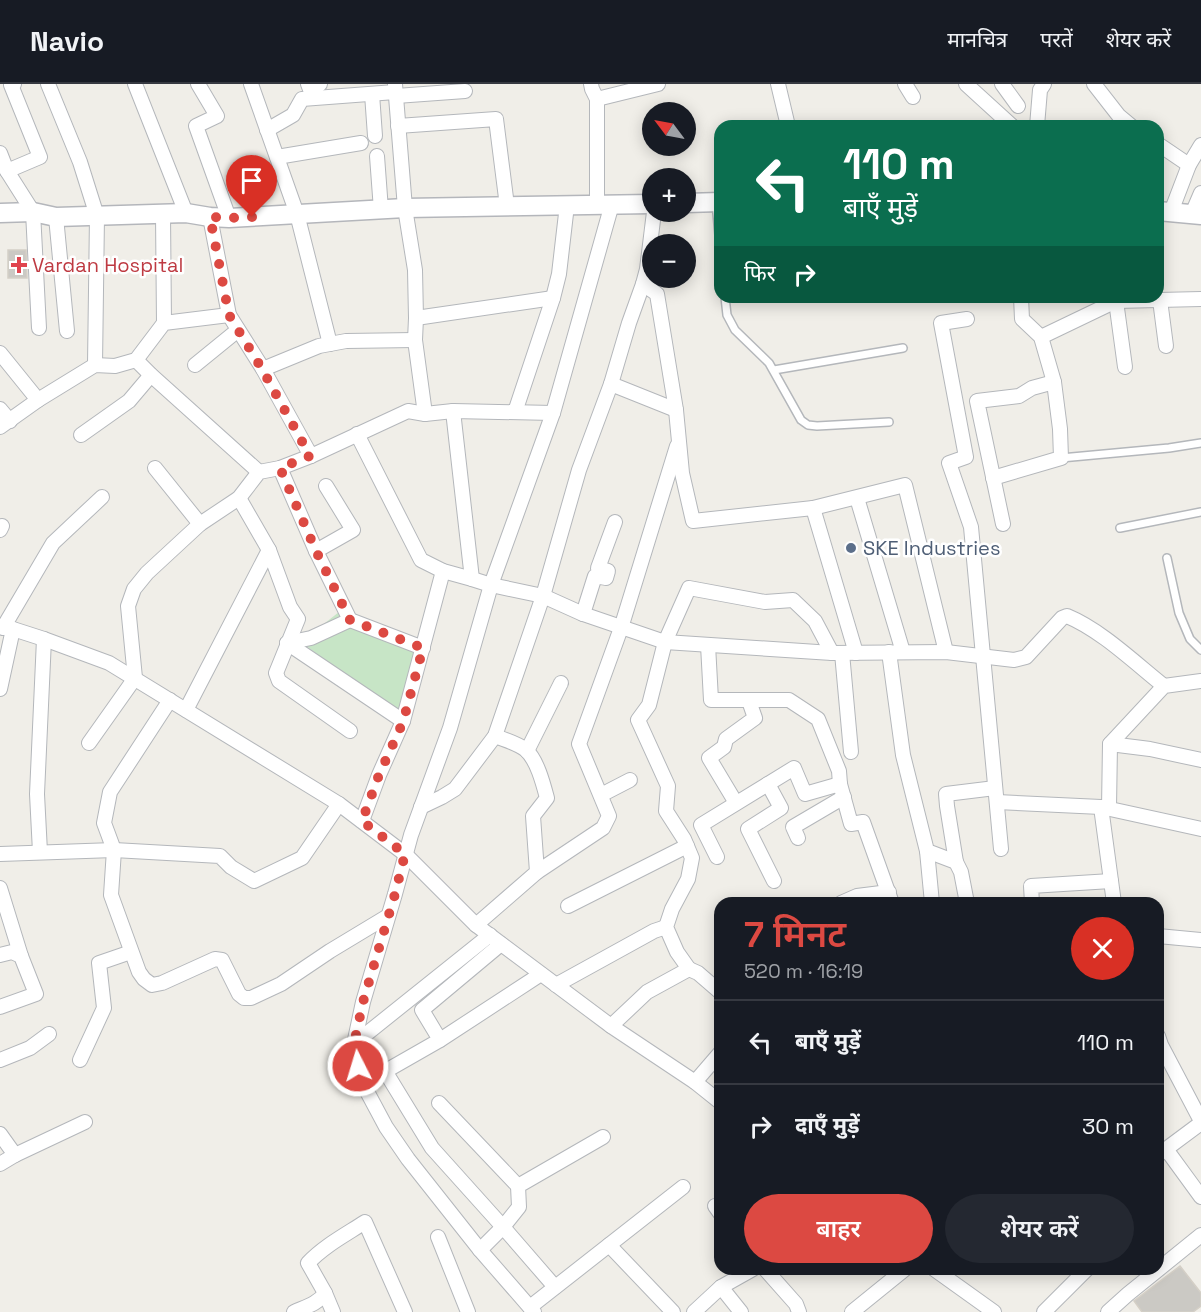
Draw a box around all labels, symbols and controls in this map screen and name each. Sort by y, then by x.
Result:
text: Navio [30,23,104,59]
text: मानचित्र [947,26,1007,53]
text: परतें [1040,26,1073,53]
text: शेयर करें [1106,26,1171,53]
north arrow [642,102,696,156]
map controls [642,102,696,288]
text: 110 m [843,138,955,191]
icon: left [744,144,822,222]
pin [226,155,277,217]
icon: arrive [235,164,268,197]
button: + [642,168,696,222]
text: बाएँ मुड़ें [843,190,918,225]
button: − [642,234,696,288]
place label: Vardan Hospital [32,252,183,278]
marker: Vardan Hospital [10,256,28,274]
icon: right [788,258,821,291]
text: फिर [744,259,776,287]
place label: SKE Industries [863,535,1000,561]
marker: SKE Industries [844,541,858,555]
text: 7 मिनट [744,912,846,958]
button: close [1071,917,1134,980]
text: 520 m · 16:19 [744,958,863,984]
icon: left [744,1026,777,1059]
text: बाएँ मुड़ें [795,1027,861,1055]
text: 110 m [1077,1028,1134,1056]
position arrow [326,1034,390,1098]
icon: right [744,1110,777,1143]
text: दाएँ मुड़ें [795,1111,860,1139]
text: 30 m [1082,1112,1134,1140]
button: बाहर [744,1194,933,1263]
button: शेयर करें [945,1194,1134,1263]

